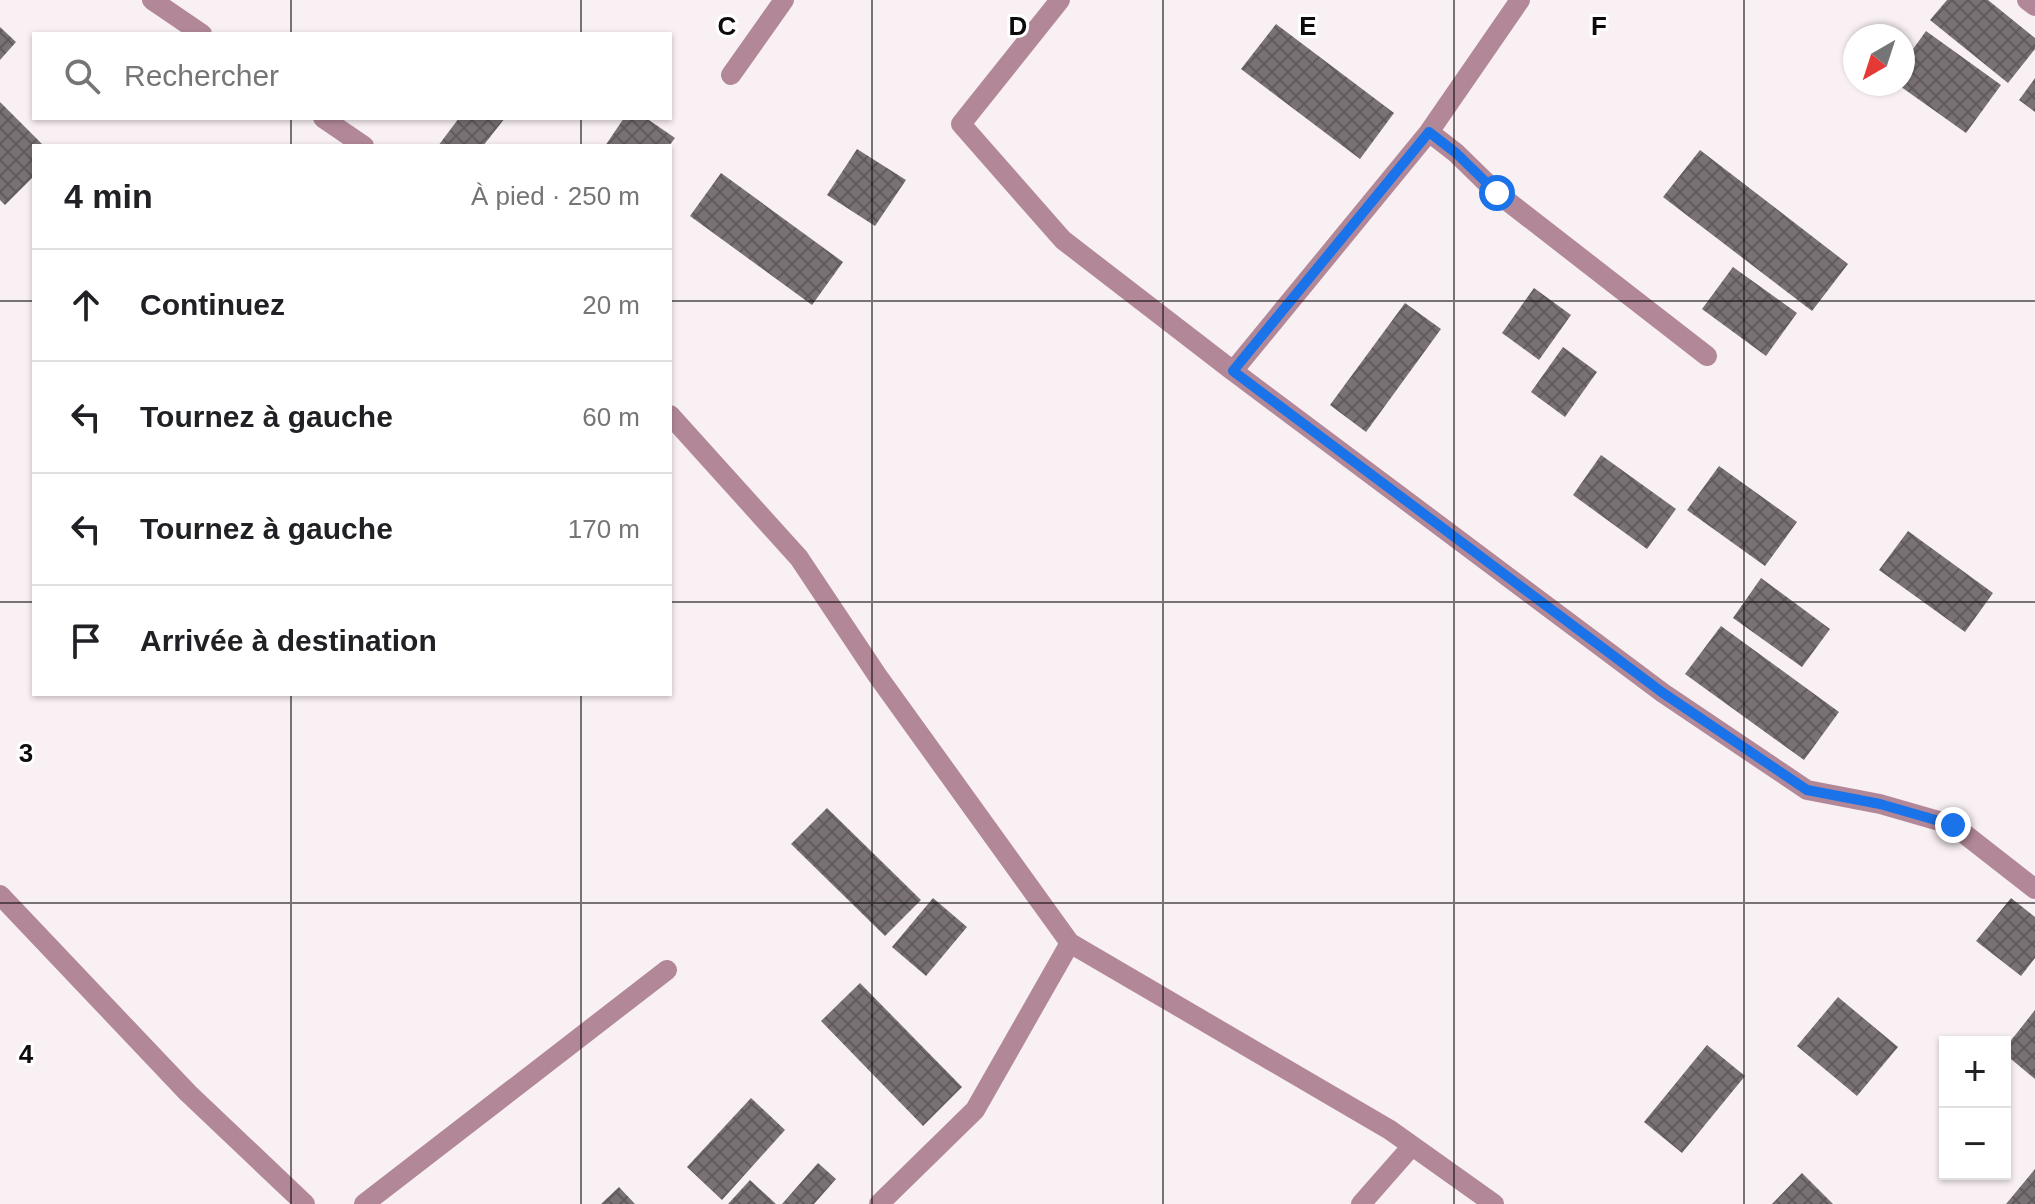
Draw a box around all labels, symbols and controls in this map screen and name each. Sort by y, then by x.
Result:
text: C [718,11,737,41]
text: D [1009,11,1027,41]
text: E [1299,11,1317,41]
text: F [1591,11,1607,41]
north arrow [1843,24,1915,96]
search box [32,32,672,120]
icon: search [60,54,104,98]
text: Rechercher [124,59,279,92]
route start [1479,175,1515,211]
text: 4 min [64,177,153,215]
text: À pied · 250 m [471,181,640,211]
icon: ahead [64,283,108,327]
text: Continuez [140,288,285,321]
text: 20 m [582,290,640,320]
icon: left [64,395,108,439]
text: Tournez à gauche [140,400,393,433]
text: 60 m [582,402,640,432]
icon: left [64,507,108,551]
text: Tournez à gauche [140,512,393,545]
text: 170 m [568,514,640,544]
icon: arrive [64,619,108,663]
text: Arrivée à destination [140,624,437,657]
text: 3 [19,738,33,768]
route end [1935,807,1971,843]
map controls [1939,1036,2011,1180]
button: + [1939,1036,2011,1108]
text: 4 [19,1039,34,1069]
button: − [1939,1108,2011,1180]

